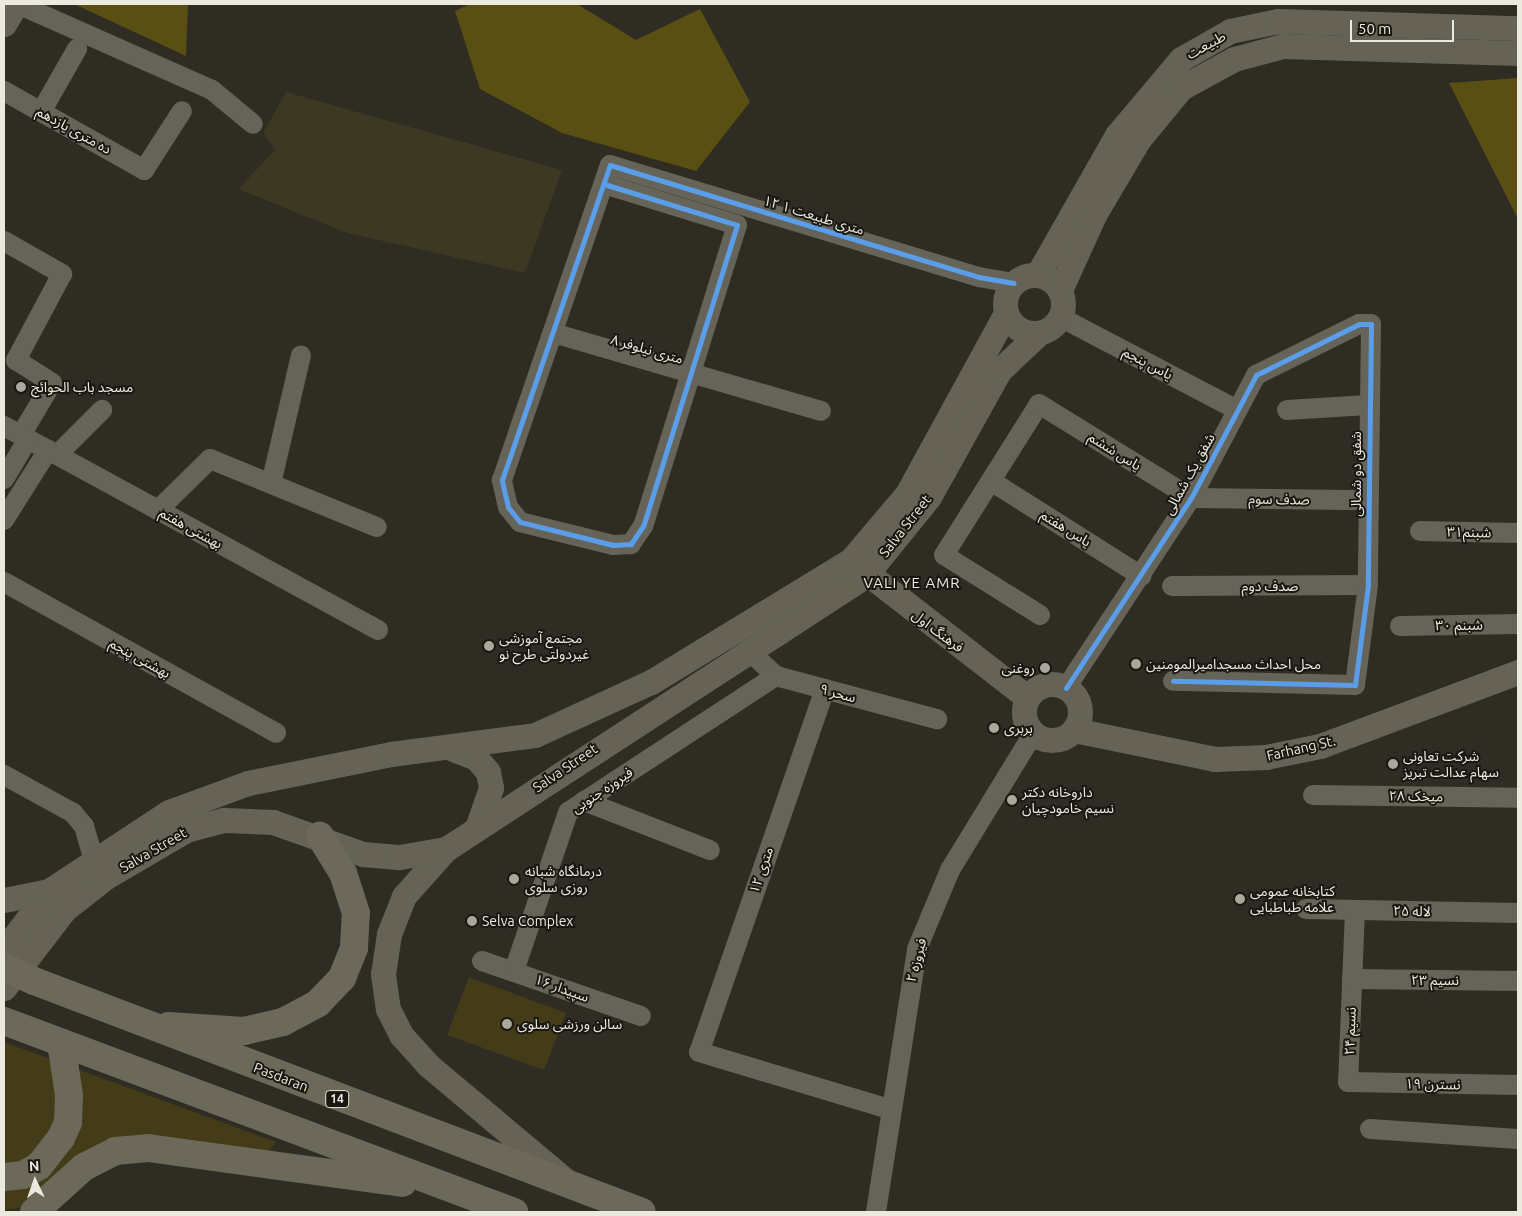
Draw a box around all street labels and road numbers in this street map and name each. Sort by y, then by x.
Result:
street label: طبیعت [1184,27,1228,63]
street label: ده متری یازدهم [34,103,114,157]
street label: ۱۲ متری طبیعت ۱ [762,192,866,238]
street label: ۸ متری نیلوفر [609,331,685,367]
street label: یاس پنجم [1120,343,1176,383]
street label: یاس ششم [1085,428,1145,474]
street label: شفق یک شمالی [1160,430,1218,518]
street label: شفق دو شمالی [1348,431,1364,517]
street label: صدف سوم [1248,490,1310,508]
street label: Salva Street [875,491,935,561]
street label: بهشتی هفتم [157,504,225,552]
street label: یاس هفتم [1038,506,1094,550]
street label: شبنم۳۱ [1447,523,1491,541]
street label: صدف دوم [1242,578,1298,594]
street label: فرهنگ اول [909,606,967,656]
street label: شبنم ۳۰ [1435,616,1483,634]
street label: بهشتی پنجم [107,634,173,682]
street label: سحر ۹ [818,680,858,706]
street label: Farhang St. [1265,732,1337,764]
street label: Salva Street [529,740,601,796]
street label: فیروزه جنوبی [568,763,636,817]
street label: میخک ۲۸ [1389,787,1443,805]
street label: Salva Street [117,824,189,876]
street label: ۱۲ متری [745,845,777,895]
street label: لاله ۲۵ [1393,902,1431,920]
street label: فیروزه ٢ [902,936,930,984]
street label: سپیدار ۱۶ [533,970,591,1006]
street label: نسیم ۲۳ [1411,972,1459,988]
street label: نسیم ۲۴ [1341,1007,1359,1055]
street label: Pasdaran [251,1059,311,1095]
street label: نسترن ۱۹ [1405,1075,1461,1093]
road number: 14 [324,1090,350,1108]

